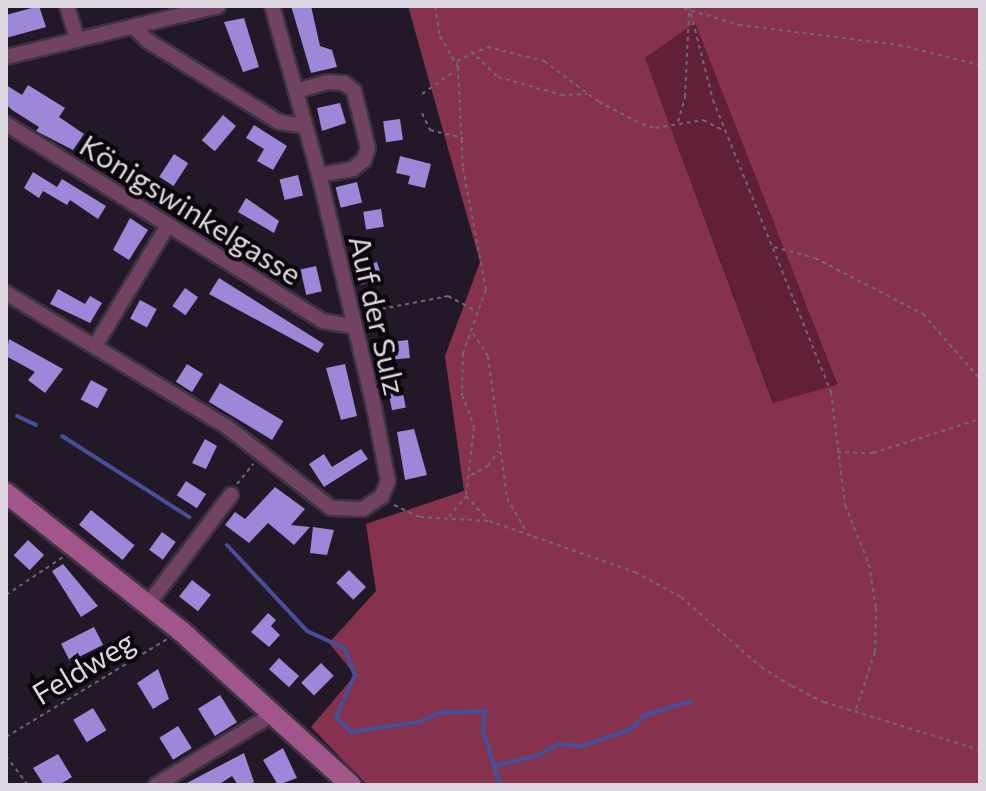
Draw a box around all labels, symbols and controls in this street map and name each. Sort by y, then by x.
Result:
street label: Königswinkelgasse [74,126,308,292]
street label: Auf der Sulz [342,232,414,398]
street label: Feldweg [25,622,141,712]

